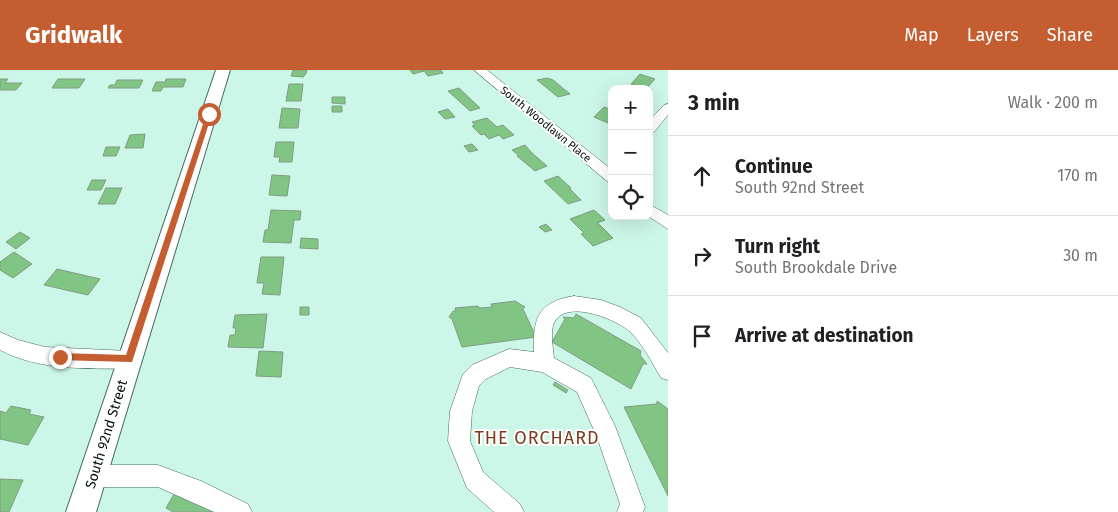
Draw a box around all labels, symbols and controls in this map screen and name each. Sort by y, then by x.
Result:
text: Gridwalk [25,21,122,49]
text: Map [904,24,939,46]
text: Layers [967,24,1019,46]
text: Share [1047,24,1093,46]
street label: South Woodlawn Place [498,84,594,165]
map controls [608,85,653,220]
button: + [608,85,653,130]
text: 3 min [688,90,740,116]
text: Walk · 200 m [1008,93,1098,112]
route start [198,103,221,126]
button: − [608,130,653,175]
text: Continue [735,155,813,178]
icon: ahead [688,162,716,190]
text: 170 m [1057,166,1098,185]
button: locate [608,175,653,220]
text: South 92nd Street [735,178,864,197]
text: Turn right [735,235,820,258]
icon: right [688,242,716,270]
text: 30 m [1063,246,1098,265]
text: South Brookdale Drive [735,258,897,277]
icon: arrive [688,322,716,350]
text: Arrive at destination [735,324,914,347]
route end [49,346,72,369]
street label: South 92nd Street [82,377,131,491]
district label: THE ORCHARD [474,427,600,449]

